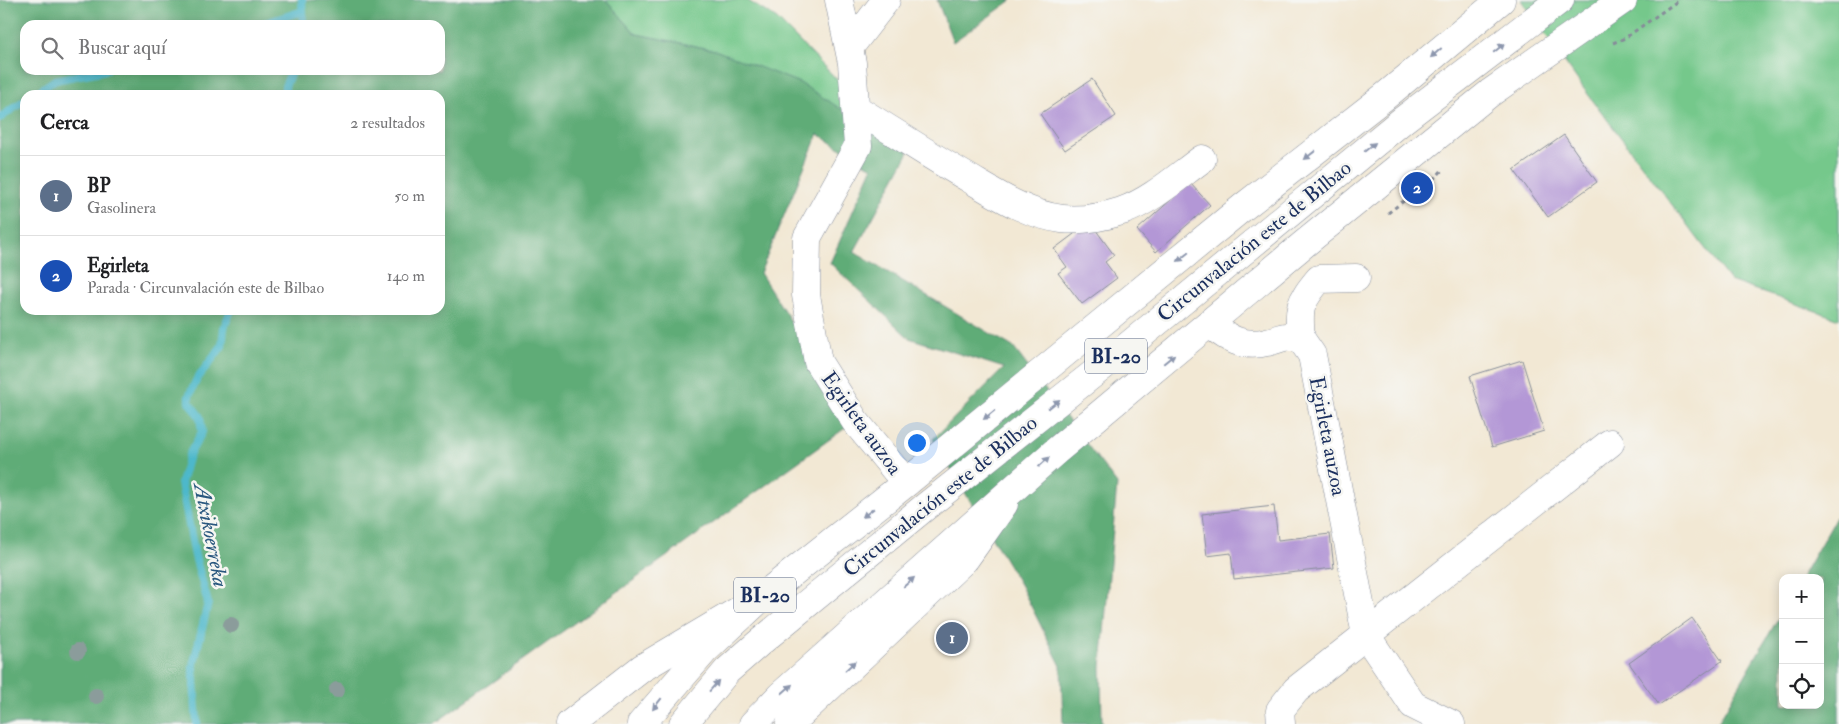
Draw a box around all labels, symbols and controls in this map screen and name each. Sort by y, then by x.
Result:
search box [20,20,445,75]
icon: search [38,34,66,62]
text: Buscar aquí [78,36,166,60]
one-way arrow [1492,42,1505,53]
one-way arrow [1431,47,1443,59]
text: Cerca [40,109,89,136]
text: 2 resultados [350,113,425,133]
one-way arrow [1363,141,1376,152]
one-way arrow [1304,150,1317,161]
street label: Circunvalación este de Bilbao [1152,155,1357,328]
pin: 2 [1401,169,1433,207]
text: BP [87,174,111,198]
text: 1 [53,186,59,206]
text: 50 m [394,186,425,206]
text: Gasolinera [87,198,156,218]
one-way arrow [1177,251,1190,262]
text: Egirleta [87,254,149,278]
text: 2 [52,266,60,286]
text: 140 m [387,266,425,286]
text: Parada · Circunvalación este de Bilbao [87,278,324,298]
road number: BI-20 [1085,338,1147,374]
one-way arrow [1162,353,1175,364]
street label: Egirleta auzoa [815,366,908,481]
street label: Egirleta auzoa [1303,374,1352,498]
one-way arrow [1047,399,1060,410]
one-way arrow [983,409,996,420]
street label: Circunvalación este de Bilbao [838,410,1043,583]
your location [904,430,930,456]
one-way arrow [1037,456,1049,468]
water label: Atxikoerreka [187,479,235,590]
one-way arrow [861,508,875,518]
map controls [1779,574,1824,709]
button: + [1779,574,1824,619]
one-way arrow [903,577,916,588]
road number: BI-20 [734,578,796,612]
pin: 1 [936,619,968,657]
button: − [1779,619,1824,664]
one-way arrow [844,660,856,672]
button: locate [1779,664,1824,709]
one-way arrow [708,680,719,693]
one-way arrow [781,684,794,695]
one-way arrow [652,697,663,710]

